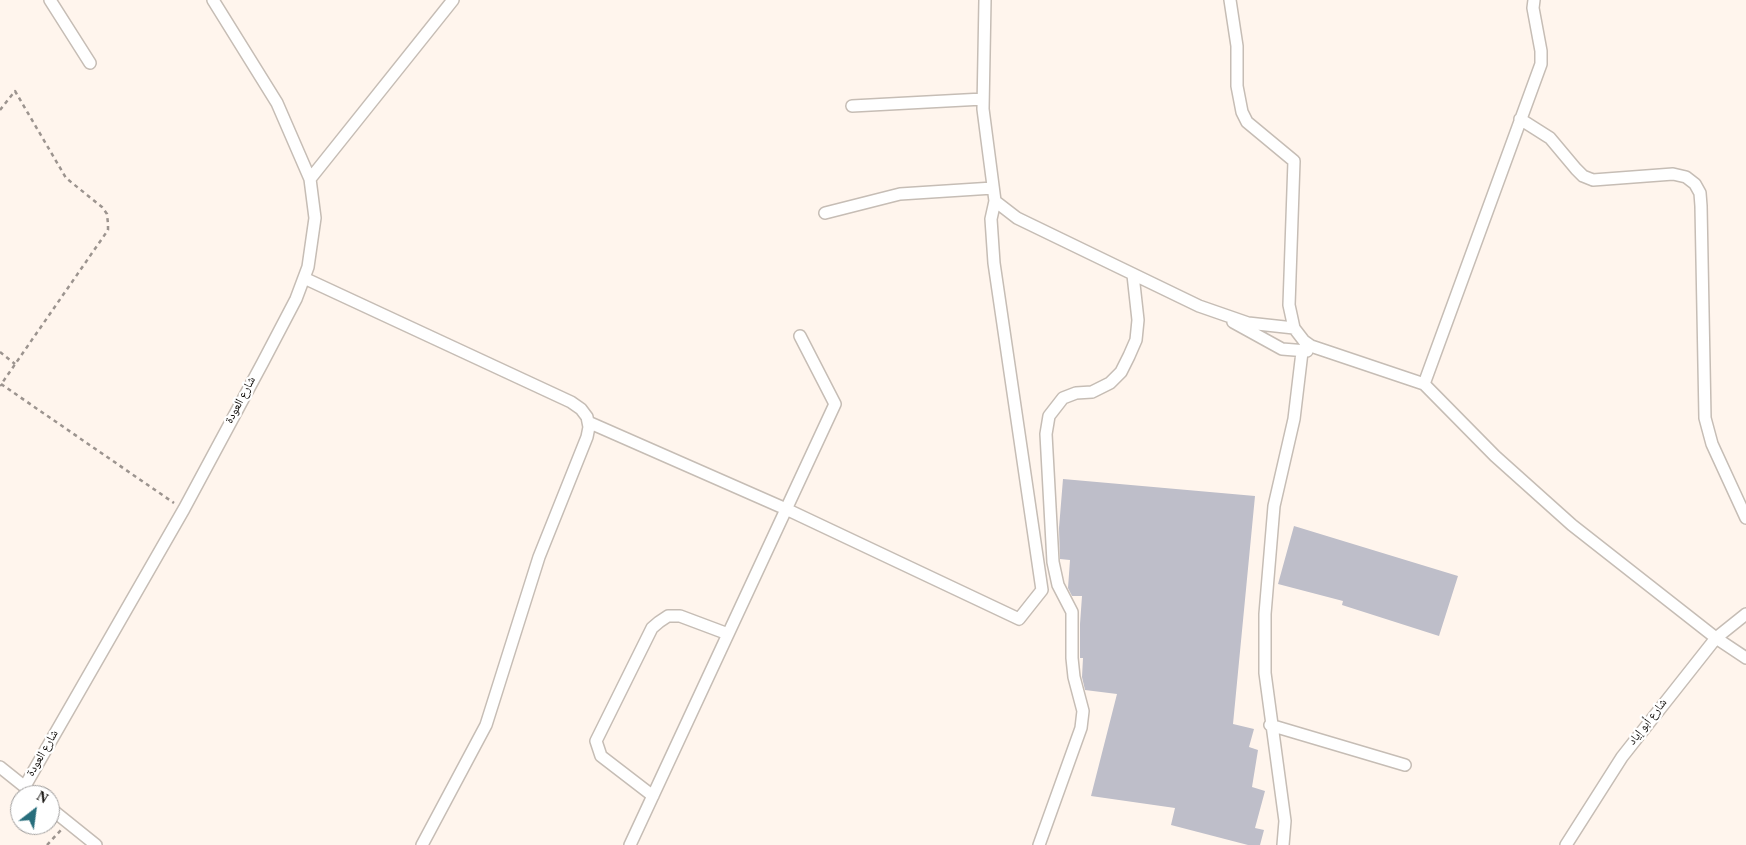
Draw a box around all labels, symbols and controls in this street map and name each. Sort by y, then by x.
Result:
street label: شارع العودة [224,375,260,427]
street label: شارع أبو إياد [1626,697,1672,749]
street label: شارع العودة [25,728,63,780]
north arrow [10,785,60,835]
text: N [34,788,50,806]

